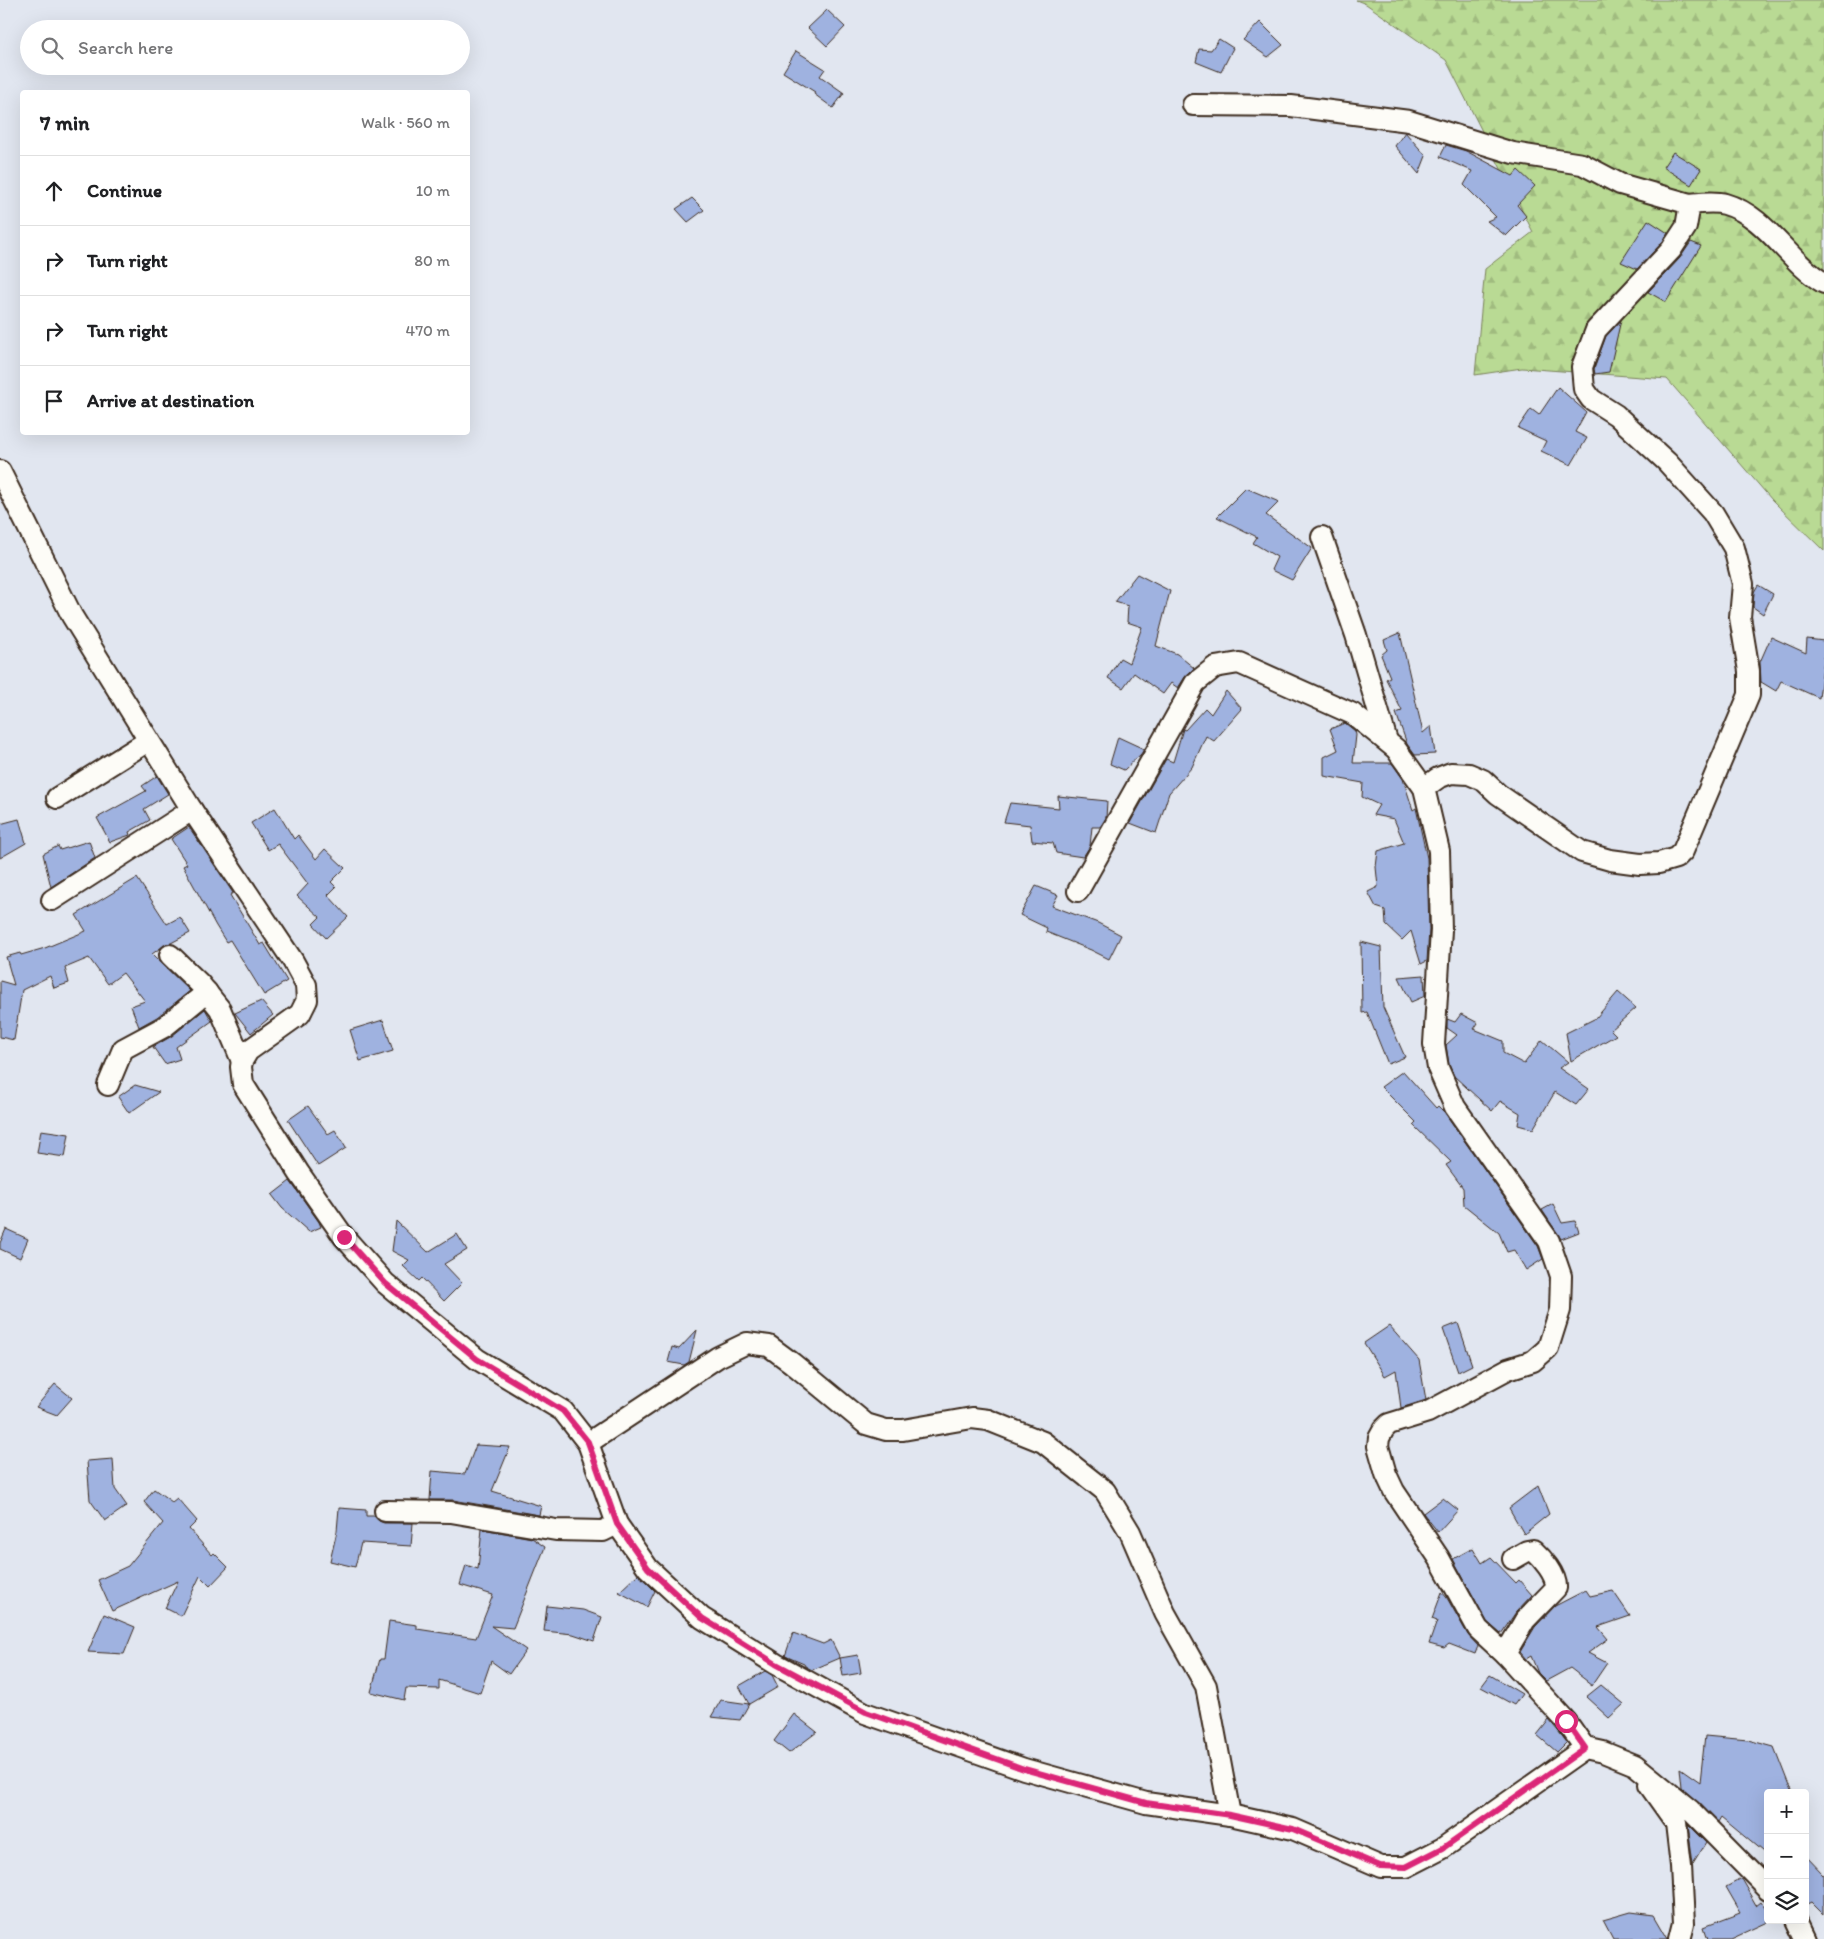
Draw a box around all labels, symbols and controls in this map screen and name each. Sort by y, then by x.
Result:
search box [20,20,470,75]
icon: search [38,34,66,62]
text: Search here [78,36,173,59]
text: 7 min [40,110,89,135]
text: Walk · 560 m [361,113,450,132]
icon: ahead [40,177,68,205]
text: Continue [87,179,162,202]
text: 10 m [416,181,450,200]
icon: right [40,247,68,275]
text: Turn right [87,249,168,272]
text: 80 m [414,251,450,270]
icon: right [40,317,68,345]
text: Turn right [87,319,168,342]
text: 470 m [406,321,450,340]
icon: arrive [40,387,68,415]
text: Arrive at destination [87,389,254,412]
route end [333,1226,356,1249]
route start [1555,1710,1578,1733]
map controls [1764,1789,1809,1924]
button: + [1764,1789,1809,1834]
button: − [1764,1834,1809,1879]
button: layers [1764,1879,1809,1924]

